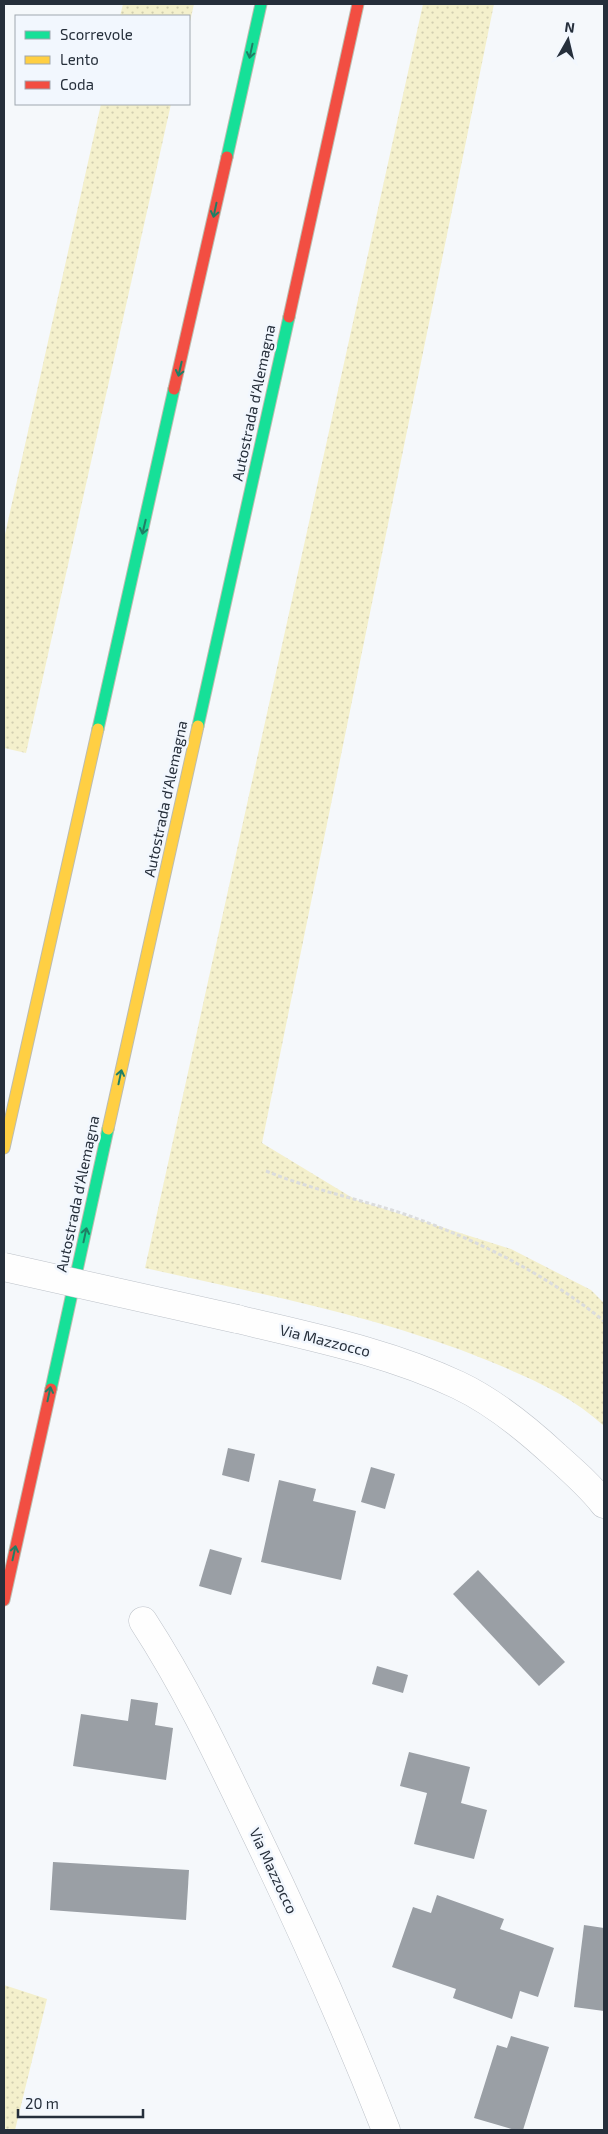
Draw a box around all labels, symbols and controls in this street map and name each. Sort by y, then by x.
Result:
legend [15,15,190,105]
north arrow [543,15,593,65]
text: N [564,18,576,36]
text: Scorrevole [60,25,133,43]
one-way arrow [245,43,255,59]
text: Lento [60,50,99,68]
text: Coda [60,75,94,93]
one-way arrow [210,202,220,218]
street label: Autostrada d'Alemagna [228,323,278,483]
one-way arrow [175,360,184,376]
one-way arrow [139,519,148,535]
street label: Autostrada d'Alemagna [140,719,190,879]
one-way arrow [116,1069,125,1085]
street label: Autostrada d'Alemagna [52,1114,102,1274]
one-way arrow [81,1228,90,1244]
street label: Via Mazzocco [278,1320,372,1360]
one-way arrow [45,1386,55,1402]
one-way arrow [10,1545,19,1561]
street label: Via Mazzocco [246,1825,302,1916]
scale bar [18,2086,142,2118]
text: 20 m [25,2094,59,2112]

